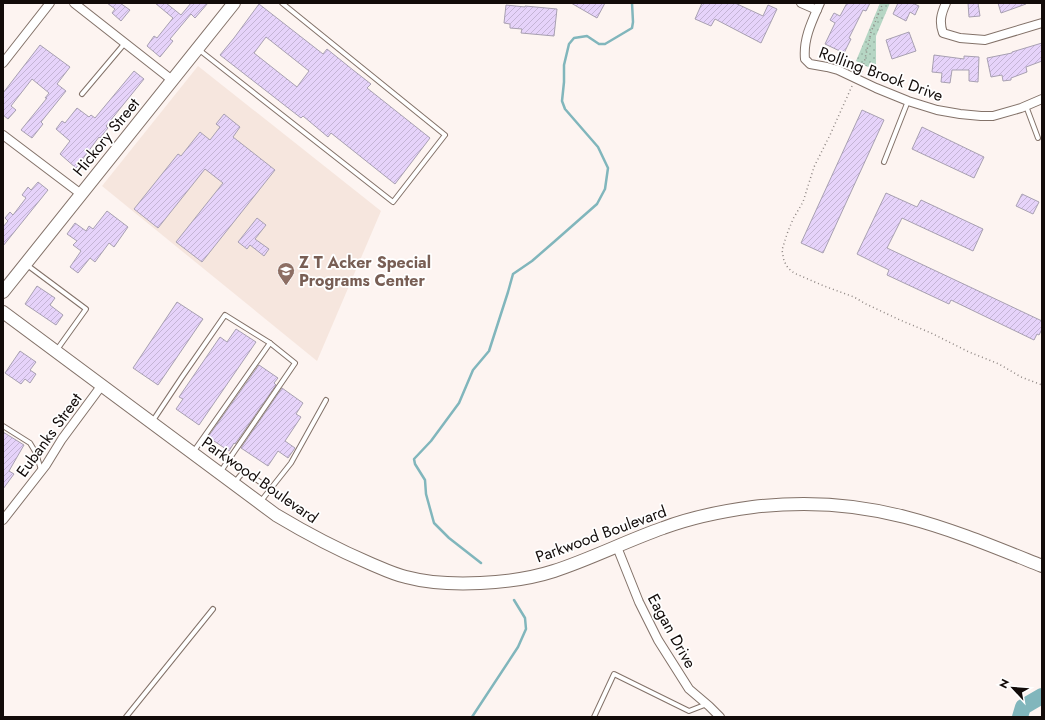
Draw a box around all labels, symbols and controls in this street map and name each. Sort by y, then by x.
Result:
street label: Rolling Brook Drive [816,41,946,107]
street label: Hickory Street [67,93,145,181]
place label: Z T Acker Special Programs Center [299,251,431,292]
school or university icon: Z T Acker Special Programs Center [276,261,296,286]
street label: Eubanks Street [11,388,87,482]
street label: Parkwood Boulevard [197,431,323,529]
street label: Parkwood Boulevard [532,500,670,568]
street label: Eagan Drive [642,590,702,672]
north arrow [993,668,1033,708]
text: N [995,676,1013,691]

